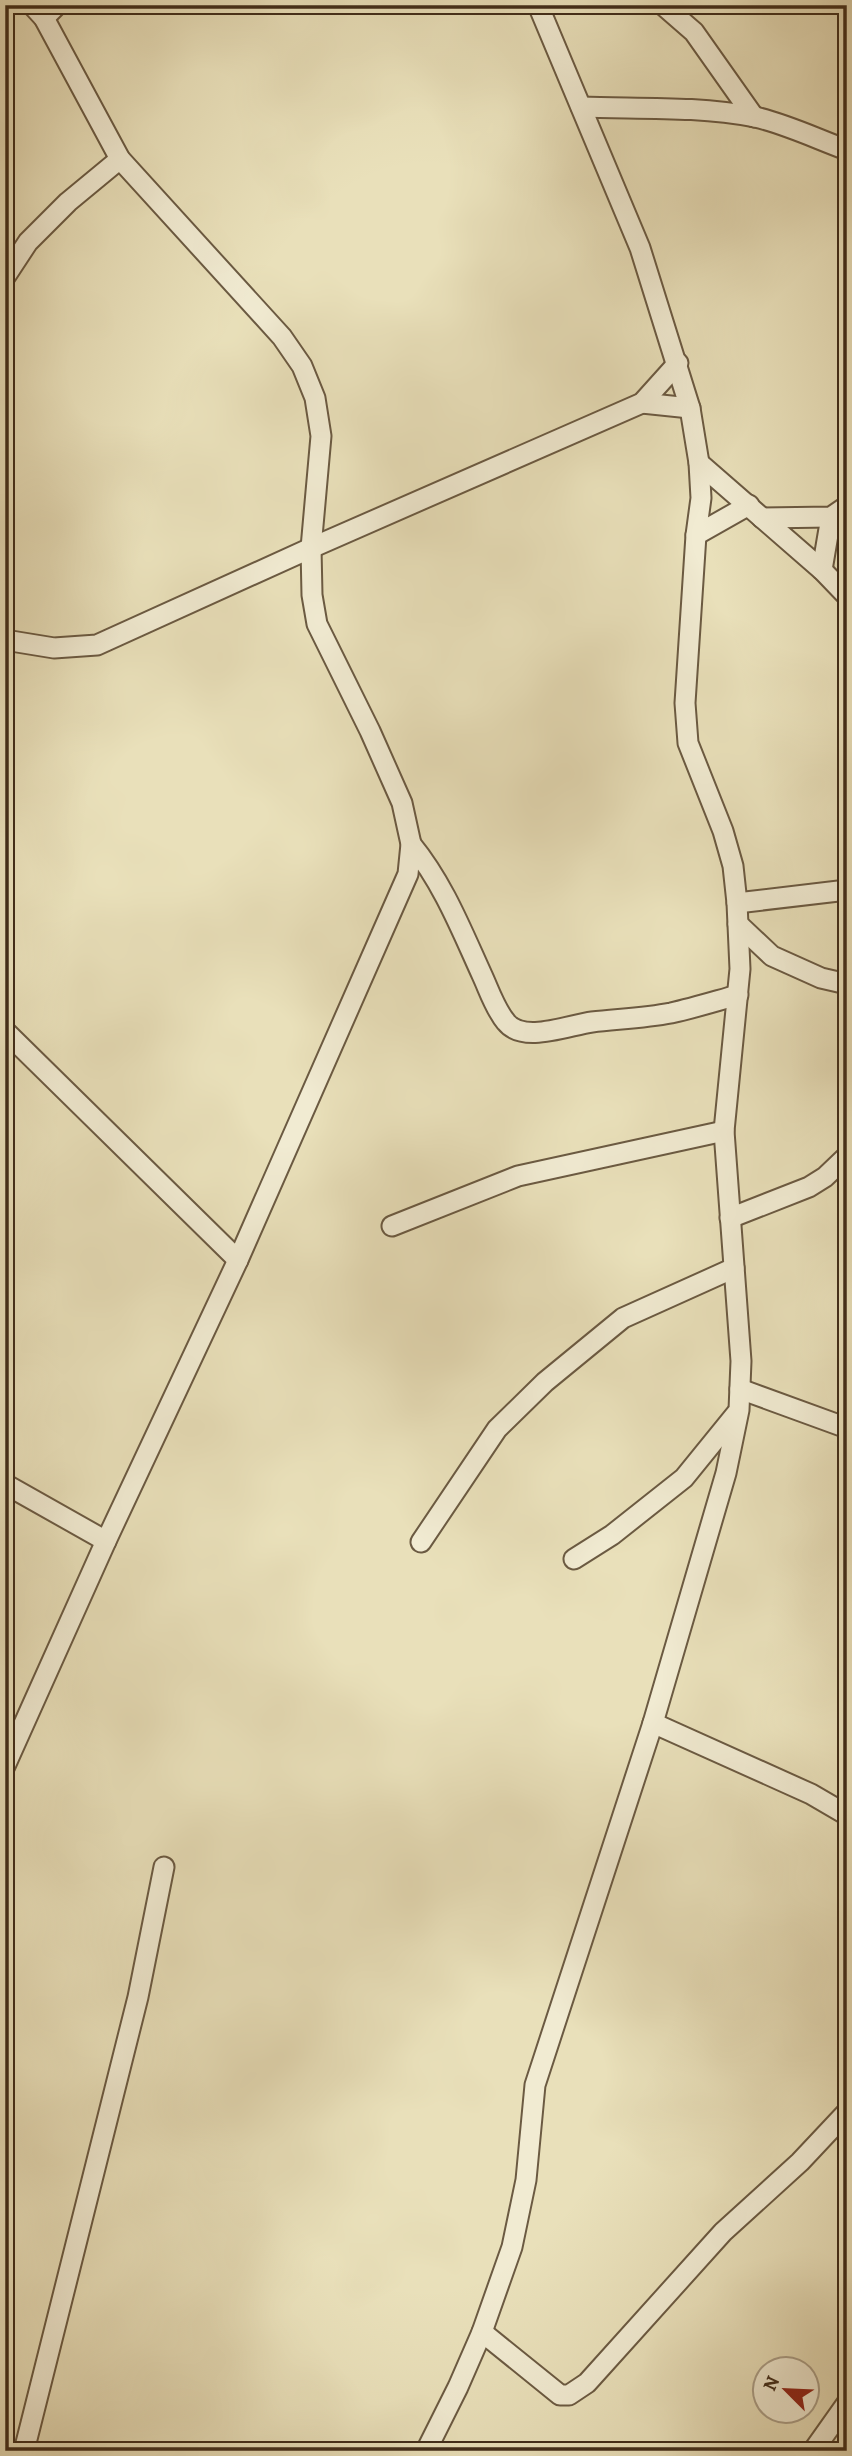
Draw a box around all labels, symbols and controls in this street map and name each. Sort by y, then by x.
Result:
north arrow [750,2354,820,2424]
text: N [757,2372,786,2395]

